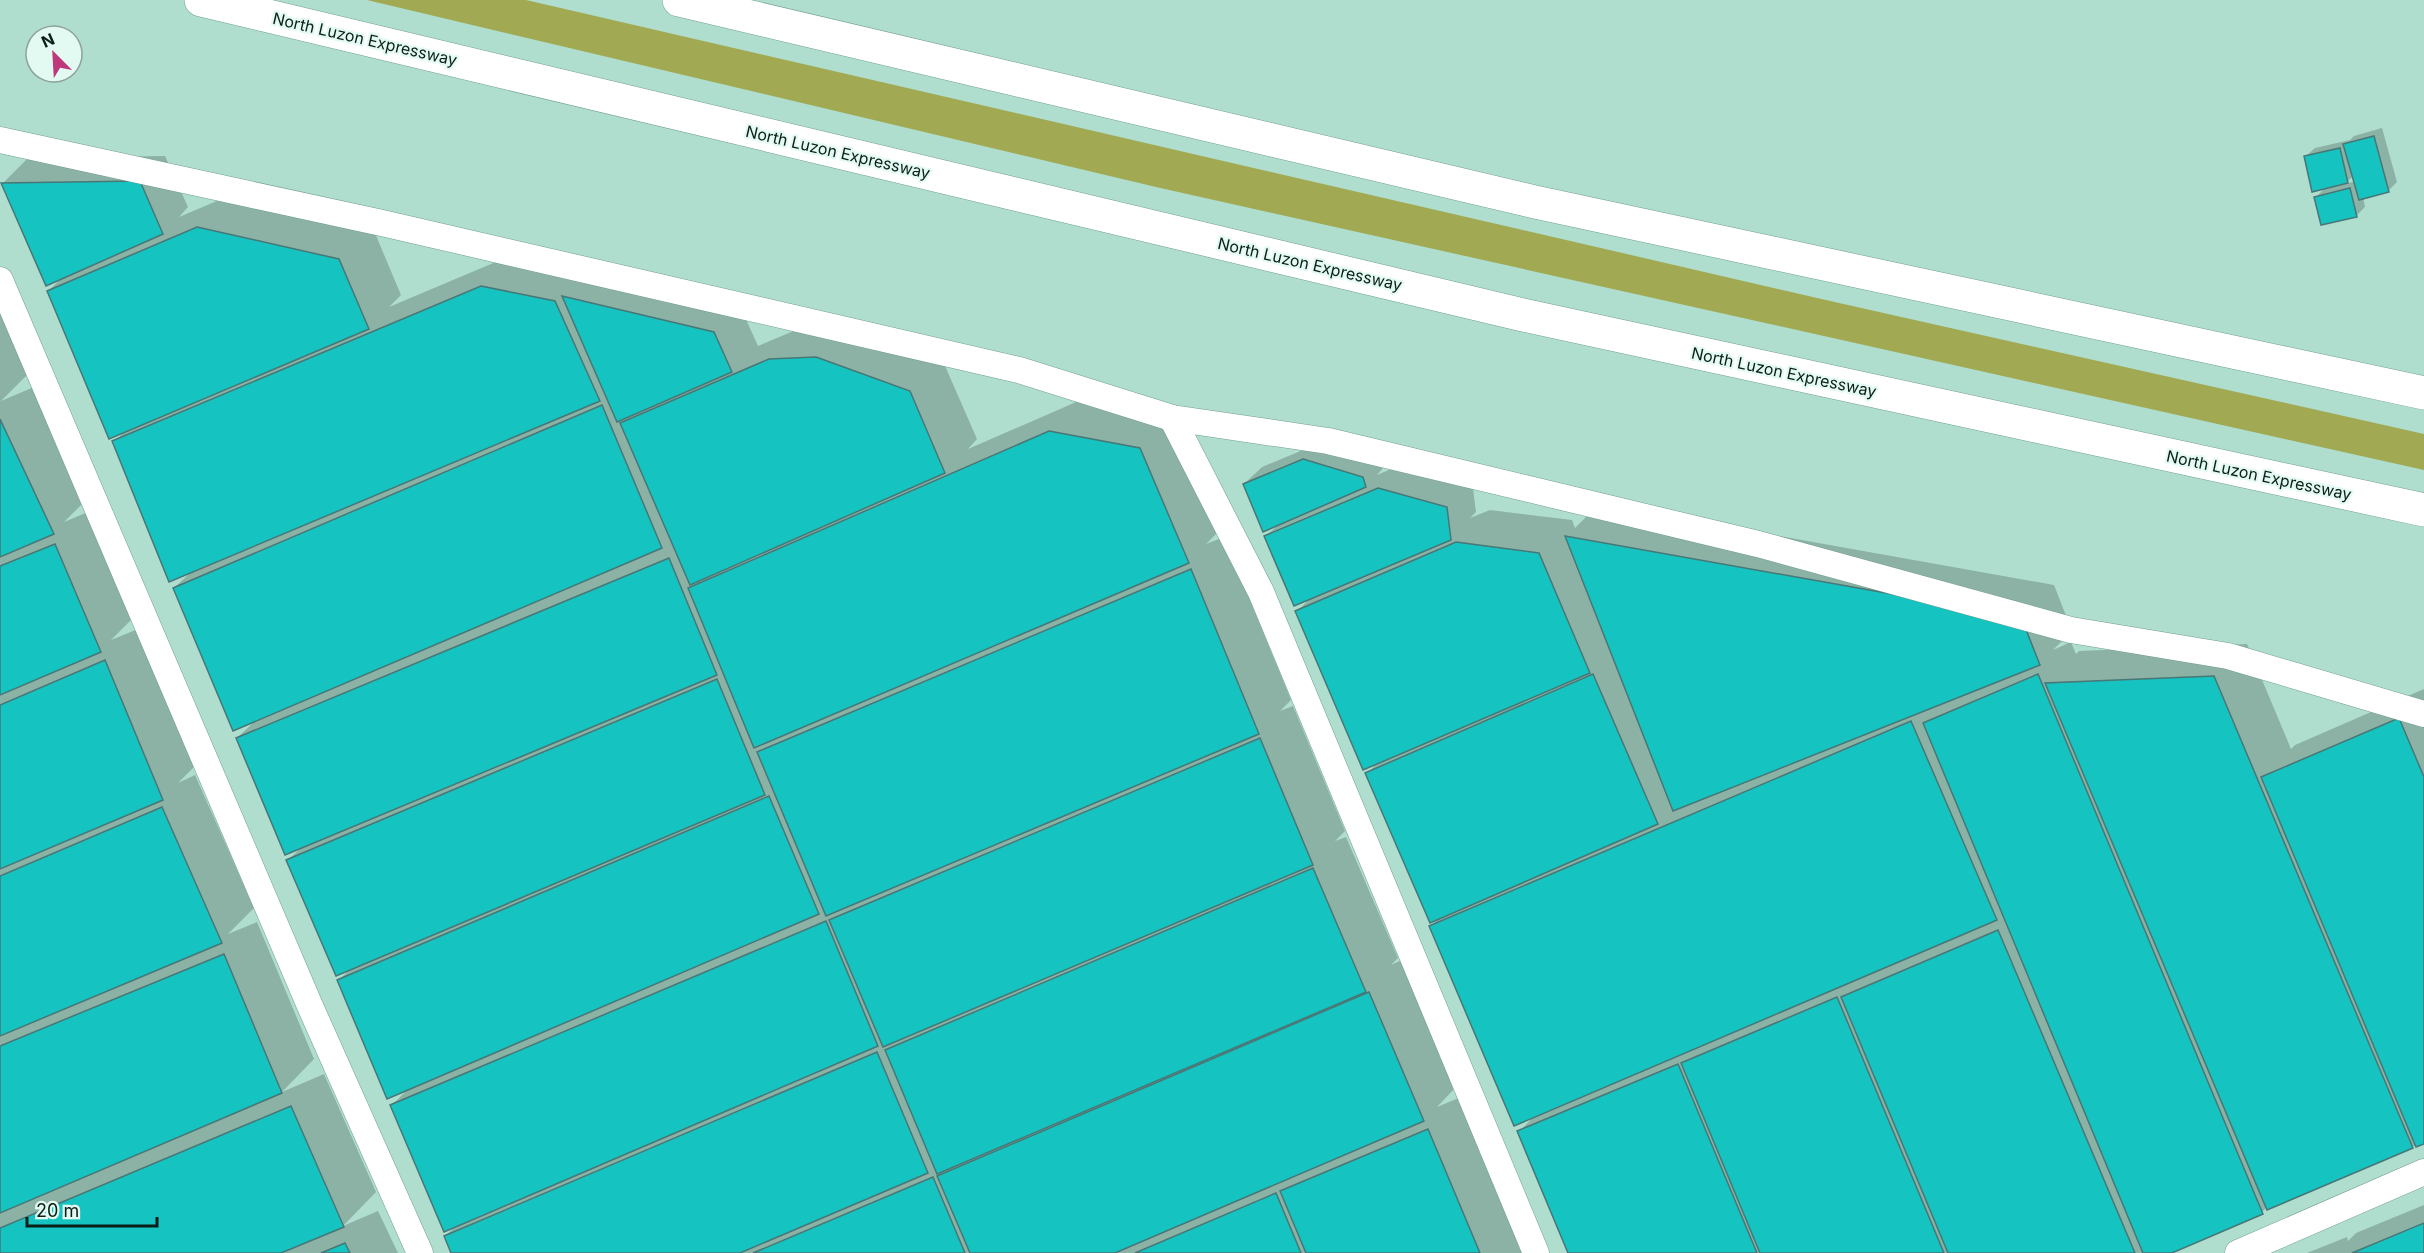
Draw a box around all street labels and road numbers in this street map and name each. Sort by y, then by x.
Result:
street label: North Luzon Expressway [271,8,459,70]
street label: North Luzon Expressway [744,121,932,183]
street label: North Luzon Expressway [1216,233,1404,295]
street label: North Luzon Expressway [1690,343,1878,401]
street label: North Luzon Expressway [2165,446,2353,504]

